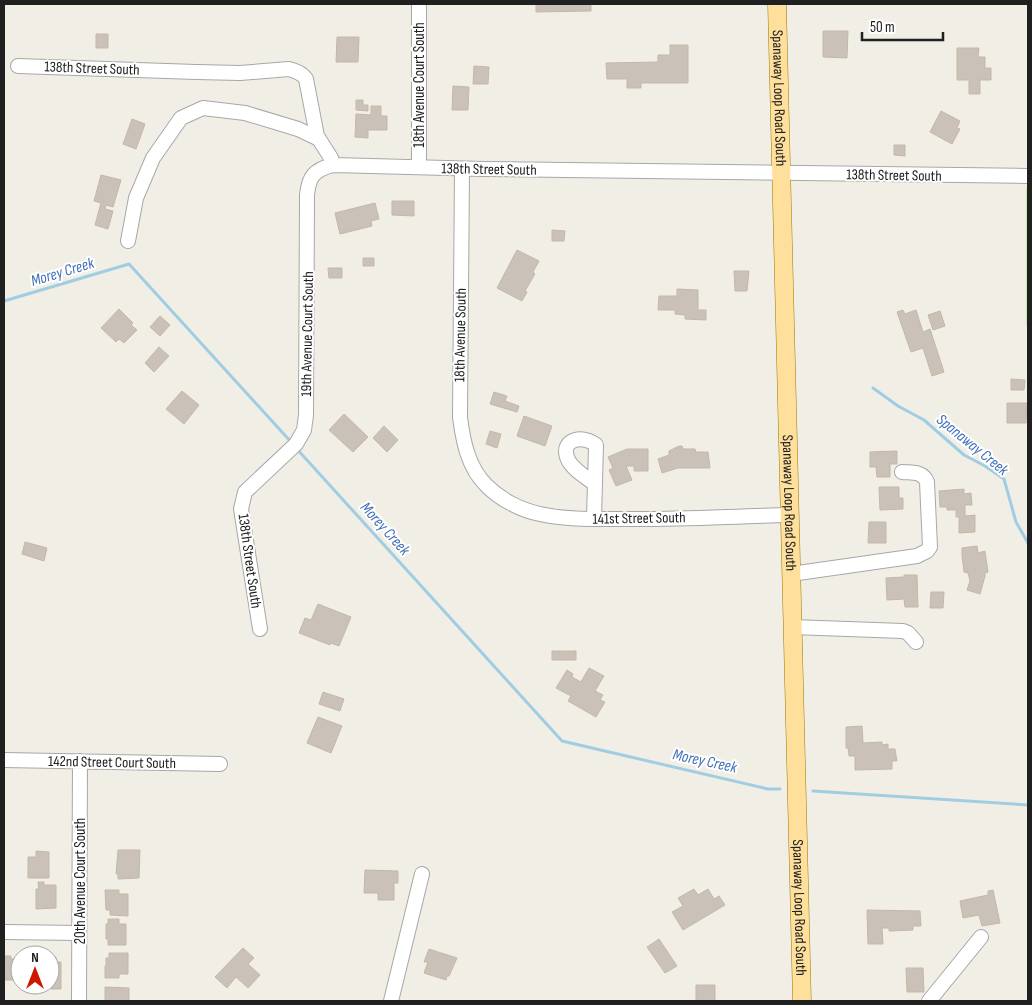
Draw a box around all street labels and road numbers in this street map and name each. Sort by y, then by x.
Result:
street label: 18th Avenue Court South [410,22,429,148]
street label: Spanaway Loop Road South [768,30,790,166]
street label: 138th Street South [44,57,140,80]
street label: 138th Street South [441,159,537,180]
street label: 138th Street South [846,165,942,186]
street label: 19th Avenue Court South [297,271,318,397]
street label: 18th Avenue South [450,288,471,382]
street label: Spanaway Loop Road South [778,434,800,571]
street label: 141st Street South [592,508,686,529]
street label: 138th Street South [233,512,266,610]
street label: 142nd Street Court South [48,752,176,773]
street label: 20th Avenue Court South [71,818,90,944]
street label: Spanaway Loop Road South [788,839,810,976]

